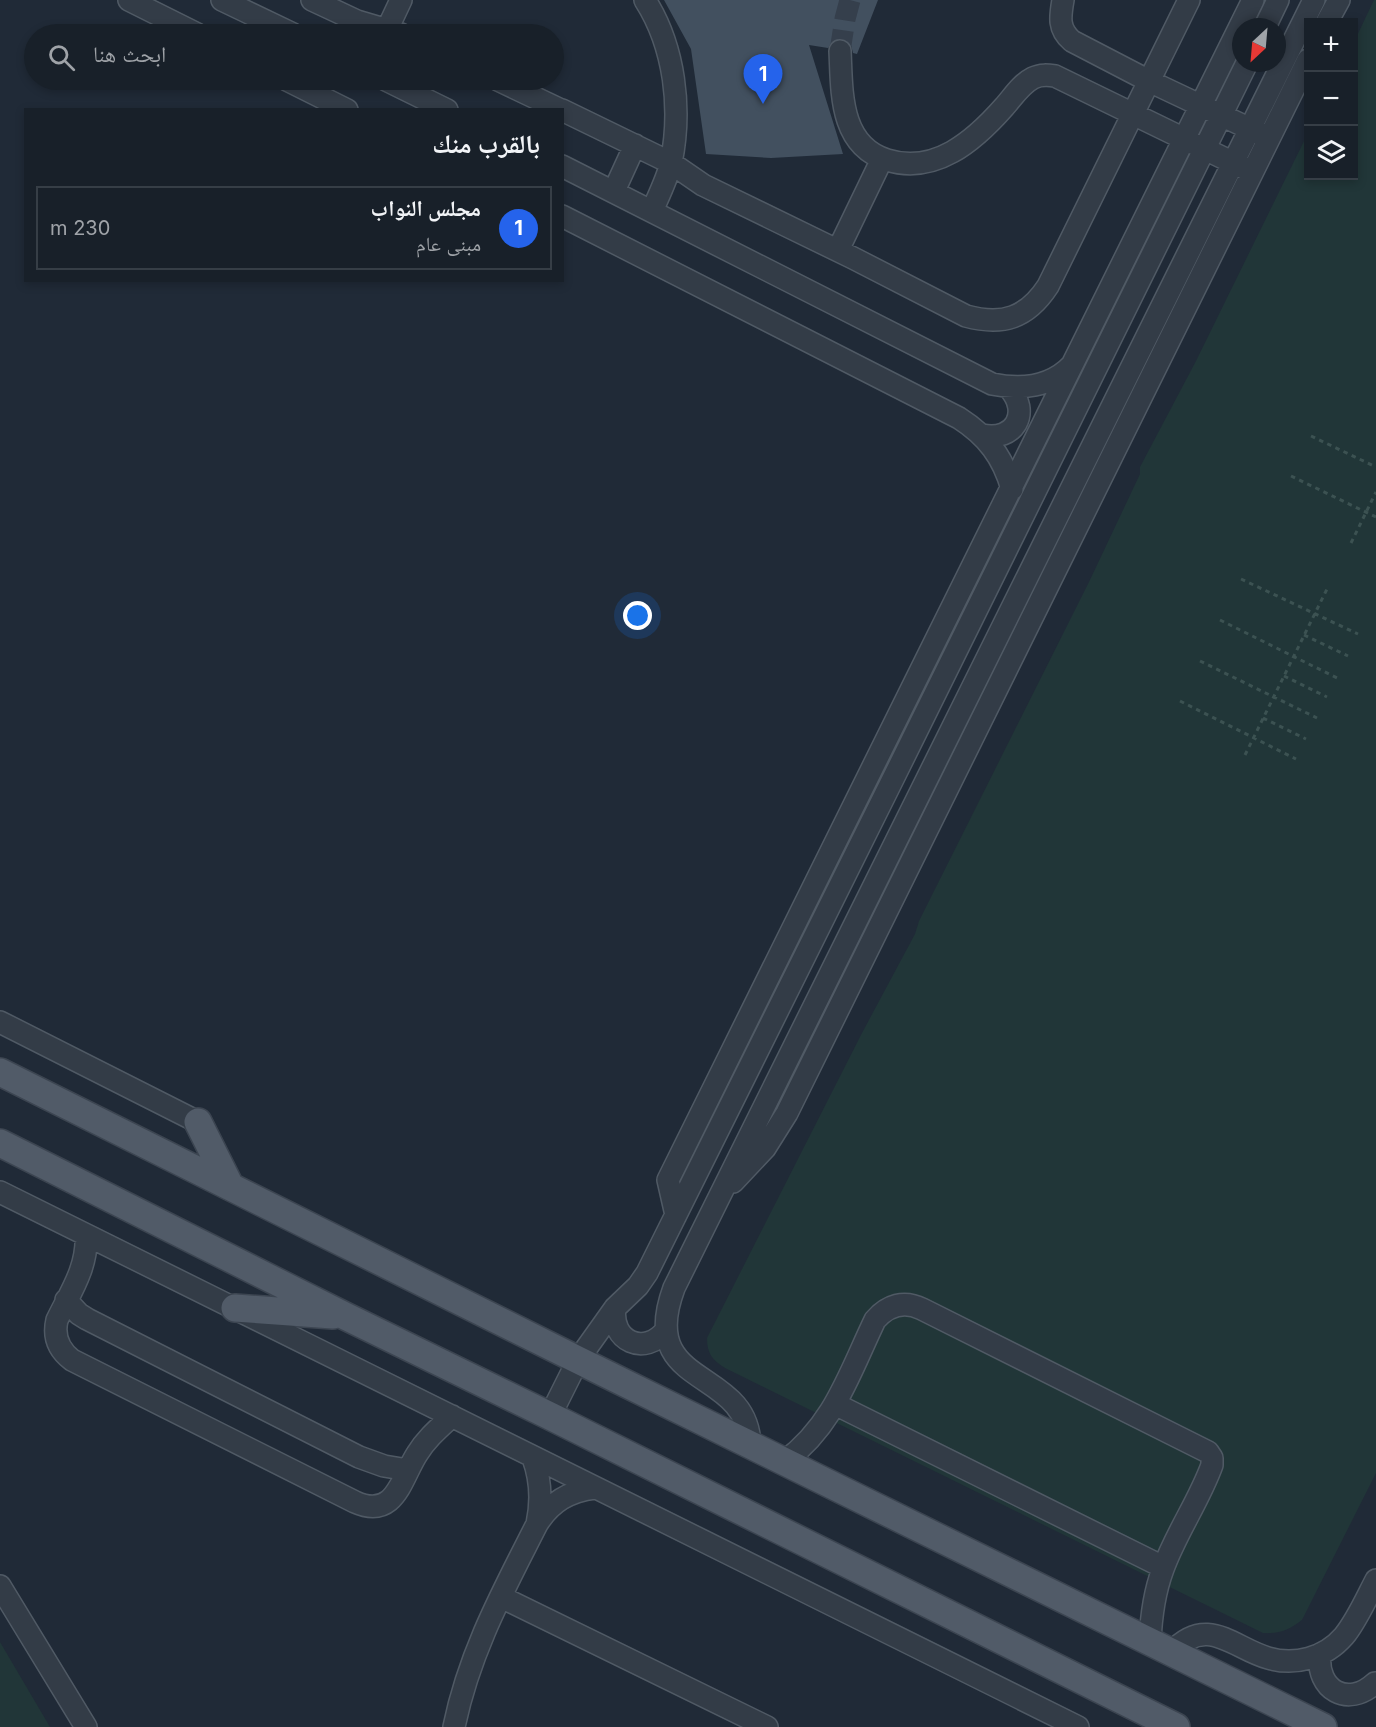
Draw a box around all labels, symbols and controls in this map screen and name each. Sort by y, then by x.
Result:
north arrow [1232,18,1286,72]
map controls [1304,18,1358,180]
button: + [1304,18,1358,72]
search box [24,24,564,90]
icon: search [45,41,78,74]
text: ابحث هنا [93,41,166,67]
pin: 1 [744,54,783,104]
button: − [1304,72,1358,126]
button: layers [1304,126,1358,180]
text: بالقرب منك [432,128,540,159]
text: مجلس النواب [371,195,481,221]
text: 230 m [50,216,110,240]
text: 1 [514,216,523,240]
text: مبنى عام [416,232,481,256]
your location [623,601,652,630]

